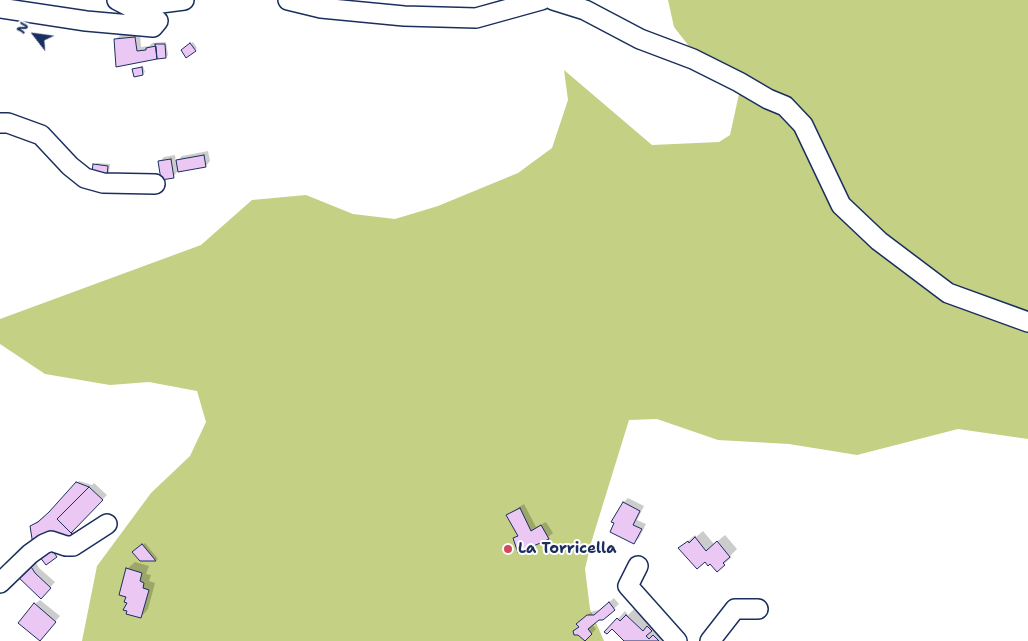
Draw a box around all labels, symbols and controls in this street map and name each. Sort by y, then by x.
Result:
north arrow [10,10,60,60]
text: N [11,18,33,37]
place label: La Torricella [518,540,616,558]
marker: La Torricella [502,543,514,555]

